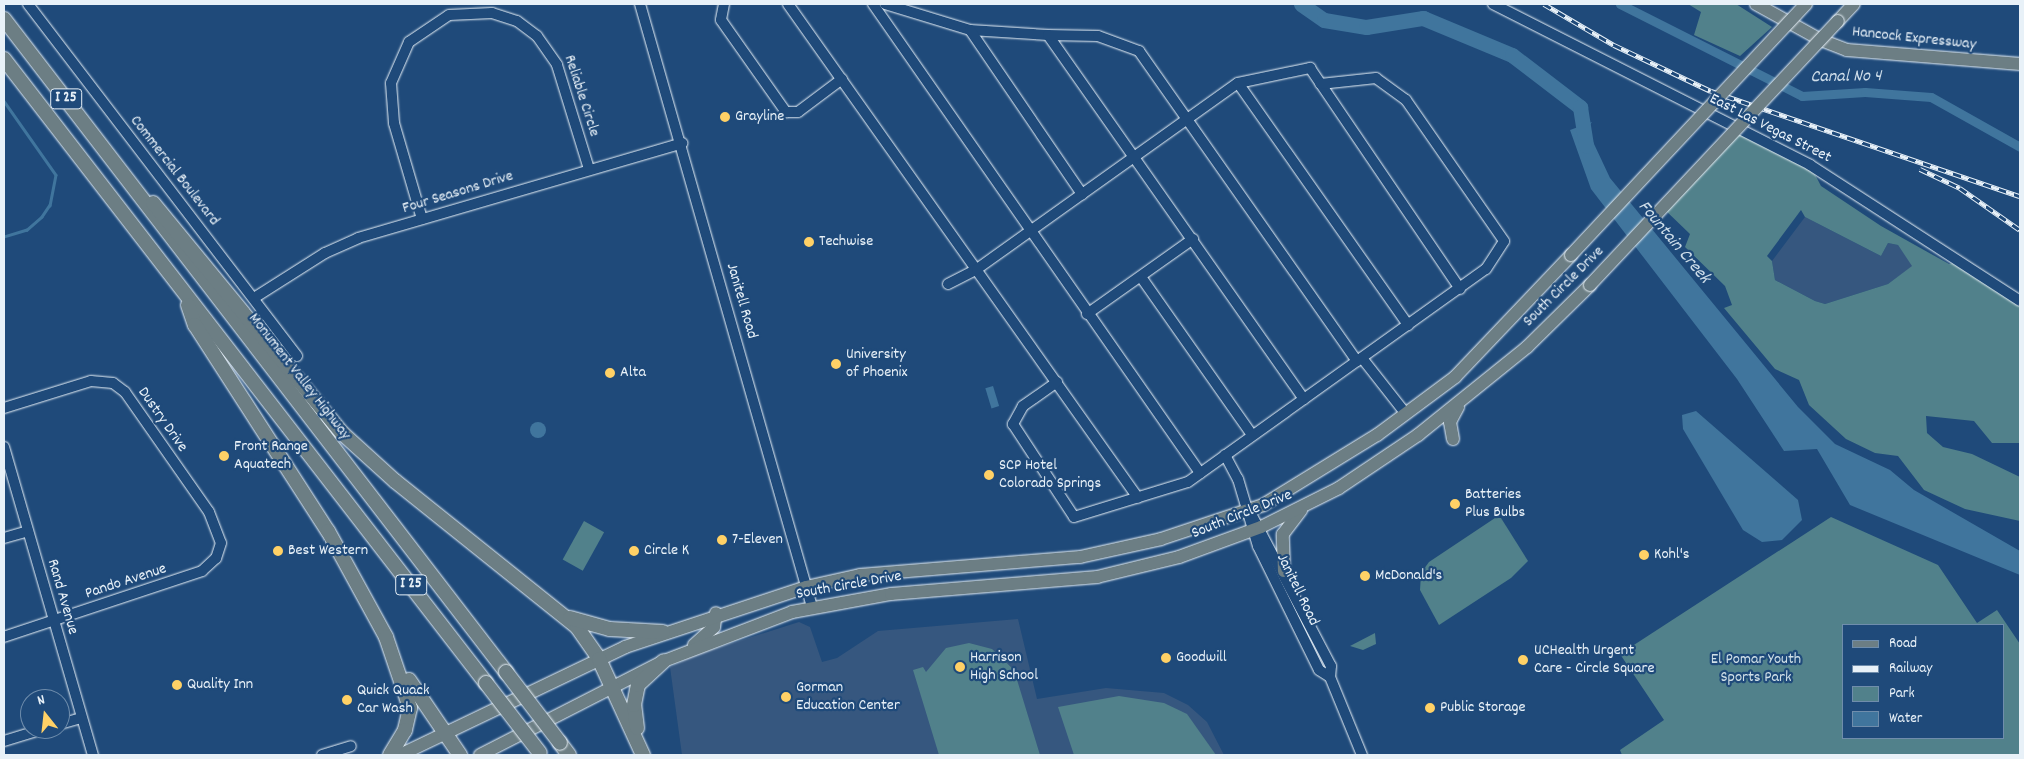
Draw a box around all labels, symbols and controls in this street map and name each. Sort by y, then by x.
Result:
street label: Hancock Expressway [1851,23,1977,55]
street label: Reliable Circle [559,53,603,139]
water label: Canal No 4 [1810,67,1882,89]
road number: I 25 [50,86,82,112]
street label: East Las Vegas Street [1706,90,1834,168]
place label: Grayline [735,107,784,127]
marker: Grayline [719,111,731,123]
street label: Commercial Boulevard [125,112,223,230]
street label: Four Seasons Drive [400,167,516,219]
water label: Fountain Creek [1632,197,1714,289]
place label: Techwise [819,232,873,252]
marker: Techwise [803,236,815,248]
street label: South Circle Drive [1520,243,1608,331]
street label: Janitell Road [721,261,761,341]
street label: Monument Valley Highway [244,310,354,444]
place label: University of Phoenix [846,345,907,383]
marker: University of Phoenix [830,358,842,370]
place label: Alta [620,363,646,383]
marker: Alta [604,367,616,379]
street label: Dustry Drive [133,384,191,456]
place label: Front Range Aquatech [234,437,308,475]
marker: Front Range Aquatech [218,450,230,462]
place label: SCP Hotel Colorado Springs [999,456,1101,494]
marker: SCP Hotel Colorado Springs [983,469,995,481]
place label: Batteries Plus Bulbs [1465,485,1525,523]
street label: South Circle Drive [1189,486,1295,544]
marker: Batteries Plus Bulbs [1449,498,1461,510]
place label: 7-Eleven [732,530,783,550]
marker: 7-Eleven [716,534,728,546]
place label: Best Western [288,541,368,561]
place label: Circle K [644,541,689,561]
marker: Best Western [272,545,284,557]
marker: Circle K [628,545,640,557]
place label: Kohl's [1654,545,1690,565]
marker: Kohl's [1638,549,1650,561]
street label: Janitell Road [1271,551,1323,629]
street label: Rand Avenue [42,557,82,637]
street label: Pando Avenue [83,560,169,604]
place label: McDonald's [1375,566,1442,586]
street label: South Circle Drive [795,567,903,605]
marker: McDonald's [1359,570,1371,582]
road number: I 25 [395,572,427,598]
legend [1842,624,2004,739]
text: Road [1889,633,1917,655]
place label: UCHealth Urgent Care - Circle Square [1534,641,1654,679]
place label: Harrison High School [970,648,1038,686]
place label: Goodwill [1176,648,1227,668]
park label: El Pomar Youth Sports Park [1711,650,1801,688]
marker: Goodwill [1160,652,1172,664]
marker: UCHealth Urgent Care - Circle Square [1516,653,1530,667]
text: Railway [1889,658,1932,680]
marker: Harrison High School [954,661,966,673]
place label: Quality Inn [187,675,253,695]
place label: Gorman Education Center [796,678,900,716]
marker: Quality Inn [171,679,183,691]
place label: Quick Quack Car Wash [357,681,430,719]
text: Park [1889,683,1915,705]
north arrow [20,689,70,739]
text: N [35,690,47,711]
marker: Gorman Education Center [780,691,792,703]
marker: Quick Quack Car Wash [341,694,353,706]
place label: Public Storage [1440,698,1525,718]
marker: Public Storage [1424,702,1436,714]
text: Water [1889,708,1922,730]

